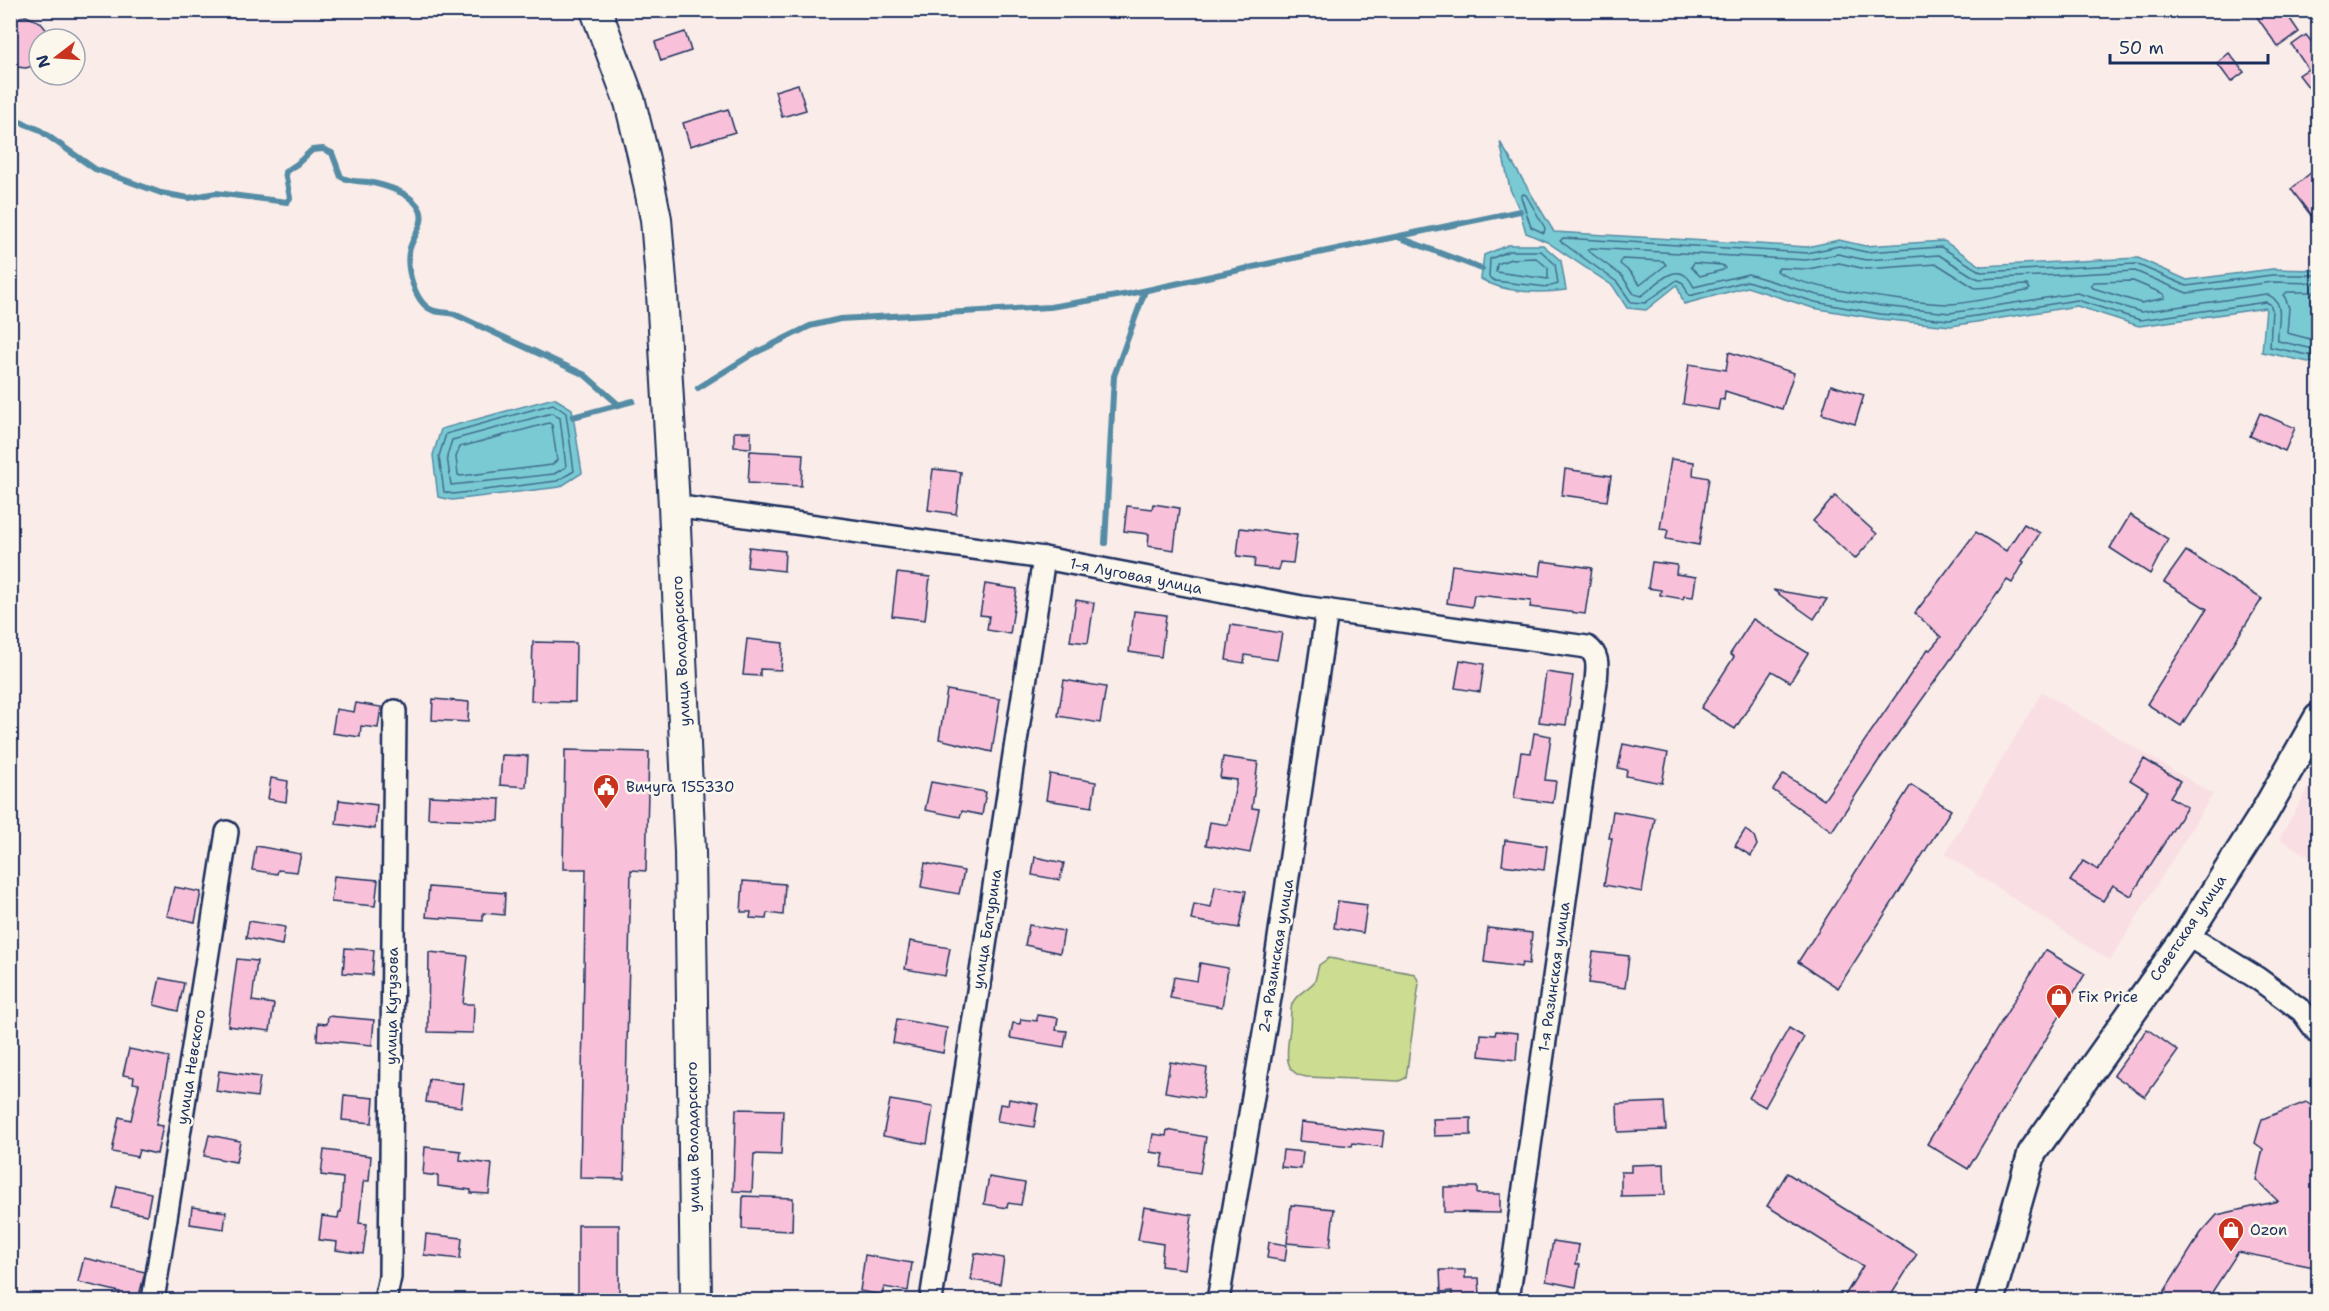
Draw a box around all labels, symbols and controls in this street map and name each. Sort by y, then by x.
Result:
north arrow [27,27,87,87]
scale bar [2110,27,2268,65]
text: 50 m [2119,36,2164,60]
text: N [31,52,55,70]
street label: 1-я Луговая улица [1068,553,1205,599]
street label: улица Володарского [667,575,695,727]
public building icon: Вичуга 155330 [591,772,621,810]
place label: Вичуга 155330 [626,777,735,797]
street label: улица Батурина [968,867,1006,990]
street label: Советская улица [2145,870,2231,985]
street label: 2-я Разинская улица [1254,877,1298,1034]
street label: 1-я Разинская улица [1534,900,1575,1053]
street label: улица Кутузова [381,946,403,1065]
shop icon: Fix Price [2044,982,2074,1020]
place label: Fix Price [2078,987,2138,1007]
street label: улица Невского [172,1008,210,1126]
street label: улица Володарского [682,1061,704,1213]
shop icon: Ozon [2216,1215,2246,1253]
place label: Ozon [2250,1220,2287,1240]

